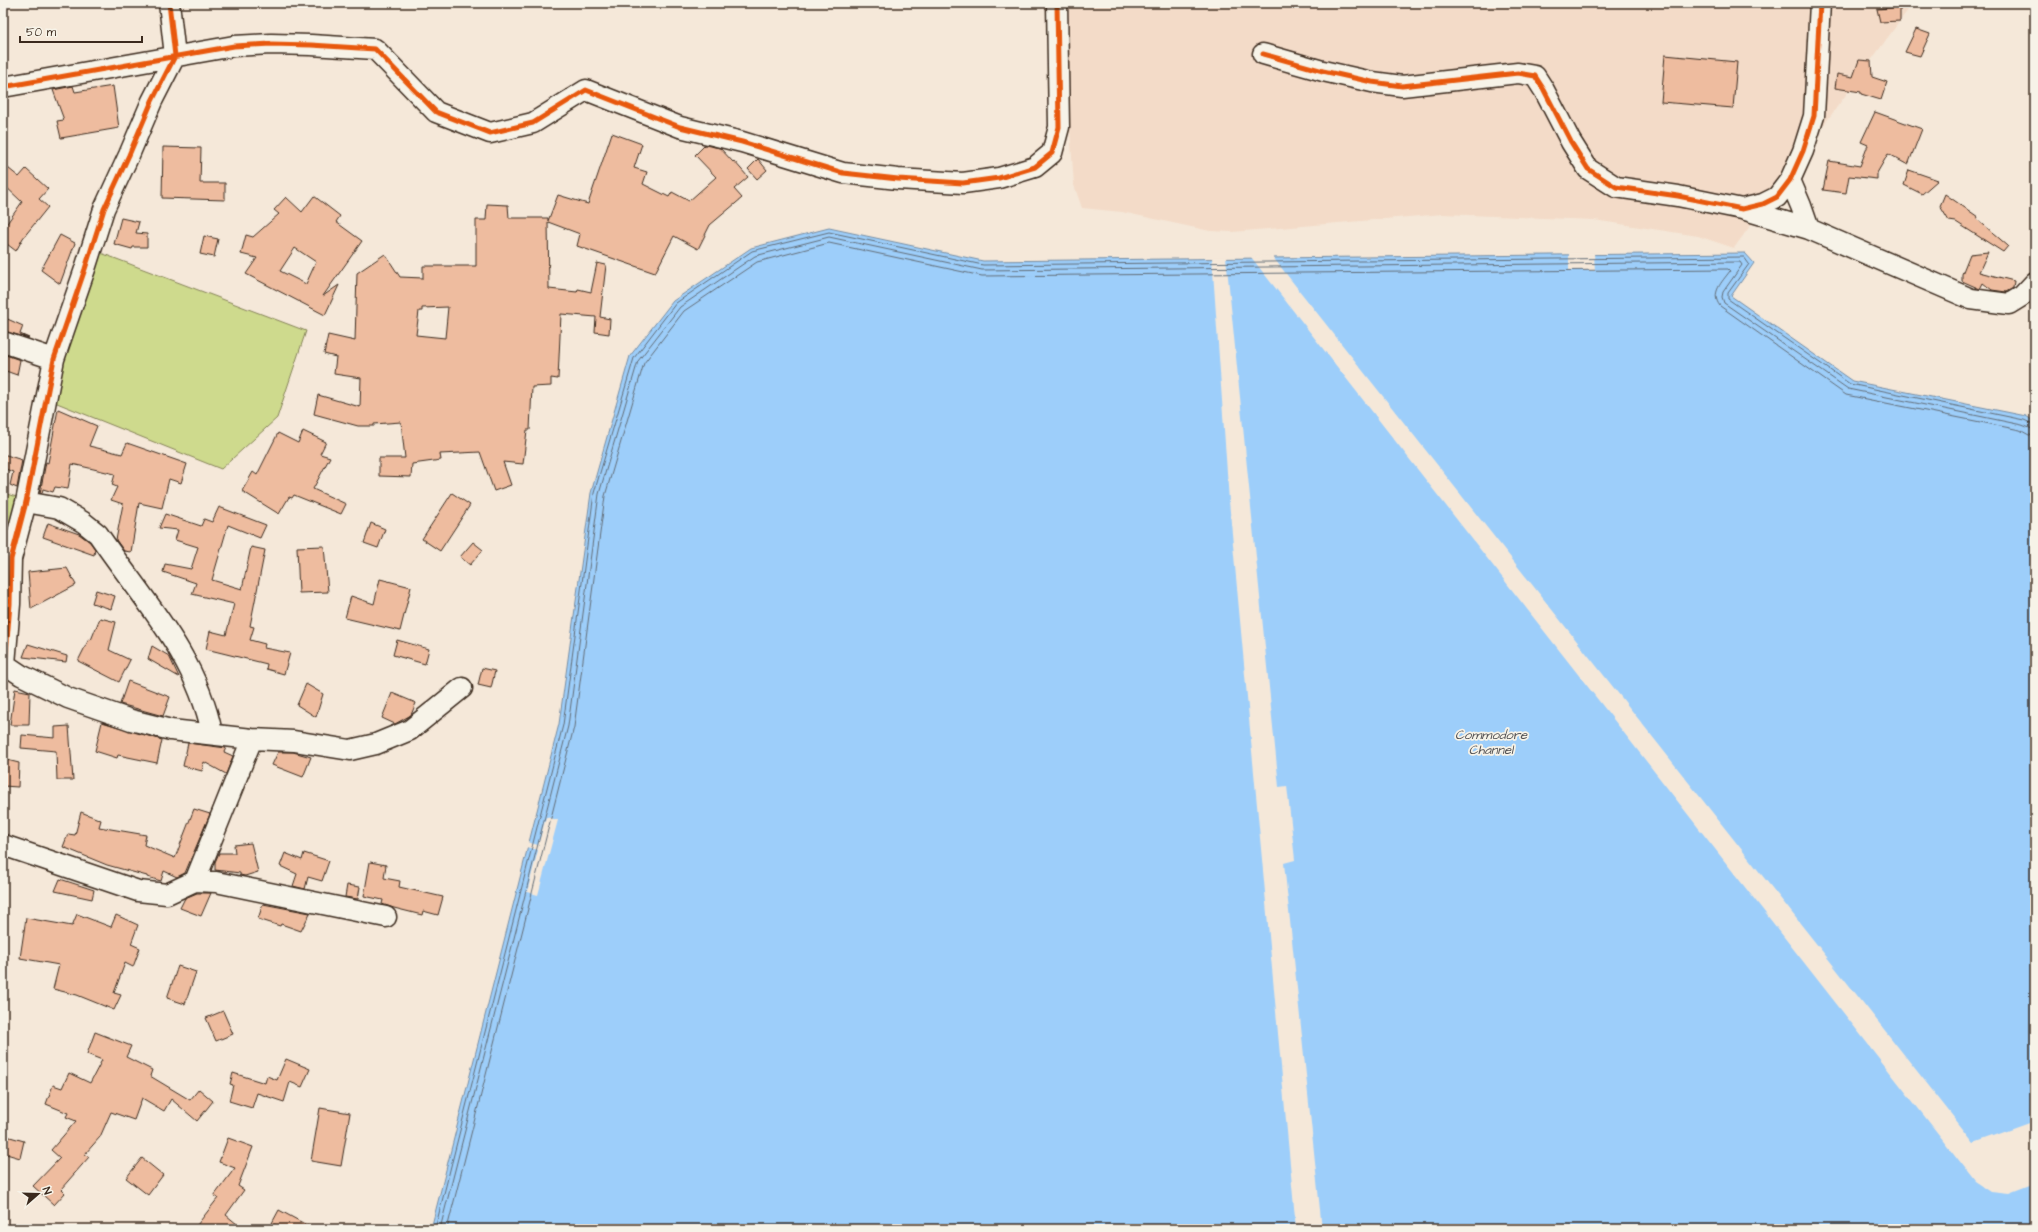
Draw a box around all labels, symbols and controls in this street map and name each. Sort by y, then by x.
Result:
scale bar [20,18,142,44]
text: 50 m [26,24,57,41]
water label: Commodore Channel [1455,726,1528,759]
north arrow [18,1174,58,1214]
text: N [39,1185,55,1197]

